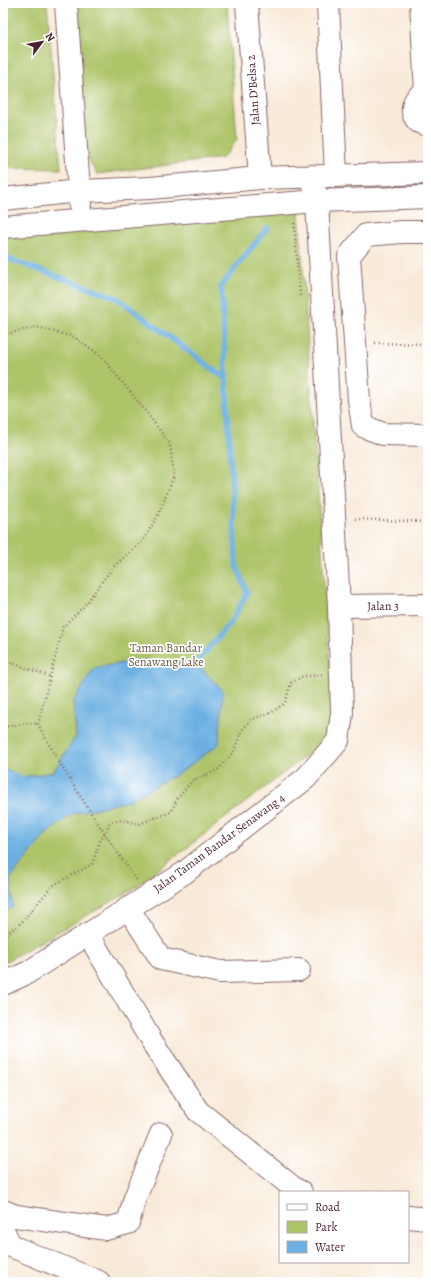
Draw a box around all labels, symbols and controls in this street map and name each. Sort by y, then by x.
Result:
north arrow [22,22,62,62]
text: N [42,30,59,44]
street label: Jalan D'Belsa 2 [243,54,263,126]
street label: Jalan 3 [367,598,399,614]
park label: Taman Bandar Senawang Lake [128,640,204,670]
street label: Jalan Taman Bandar Senawang 4 [150,790,288,896]
legend [279,1191,409,1263]
text: Road [315,1199,341,1215]
text: Park [315,1219,338,1235]
text: Water [314,1239,345,1255]

